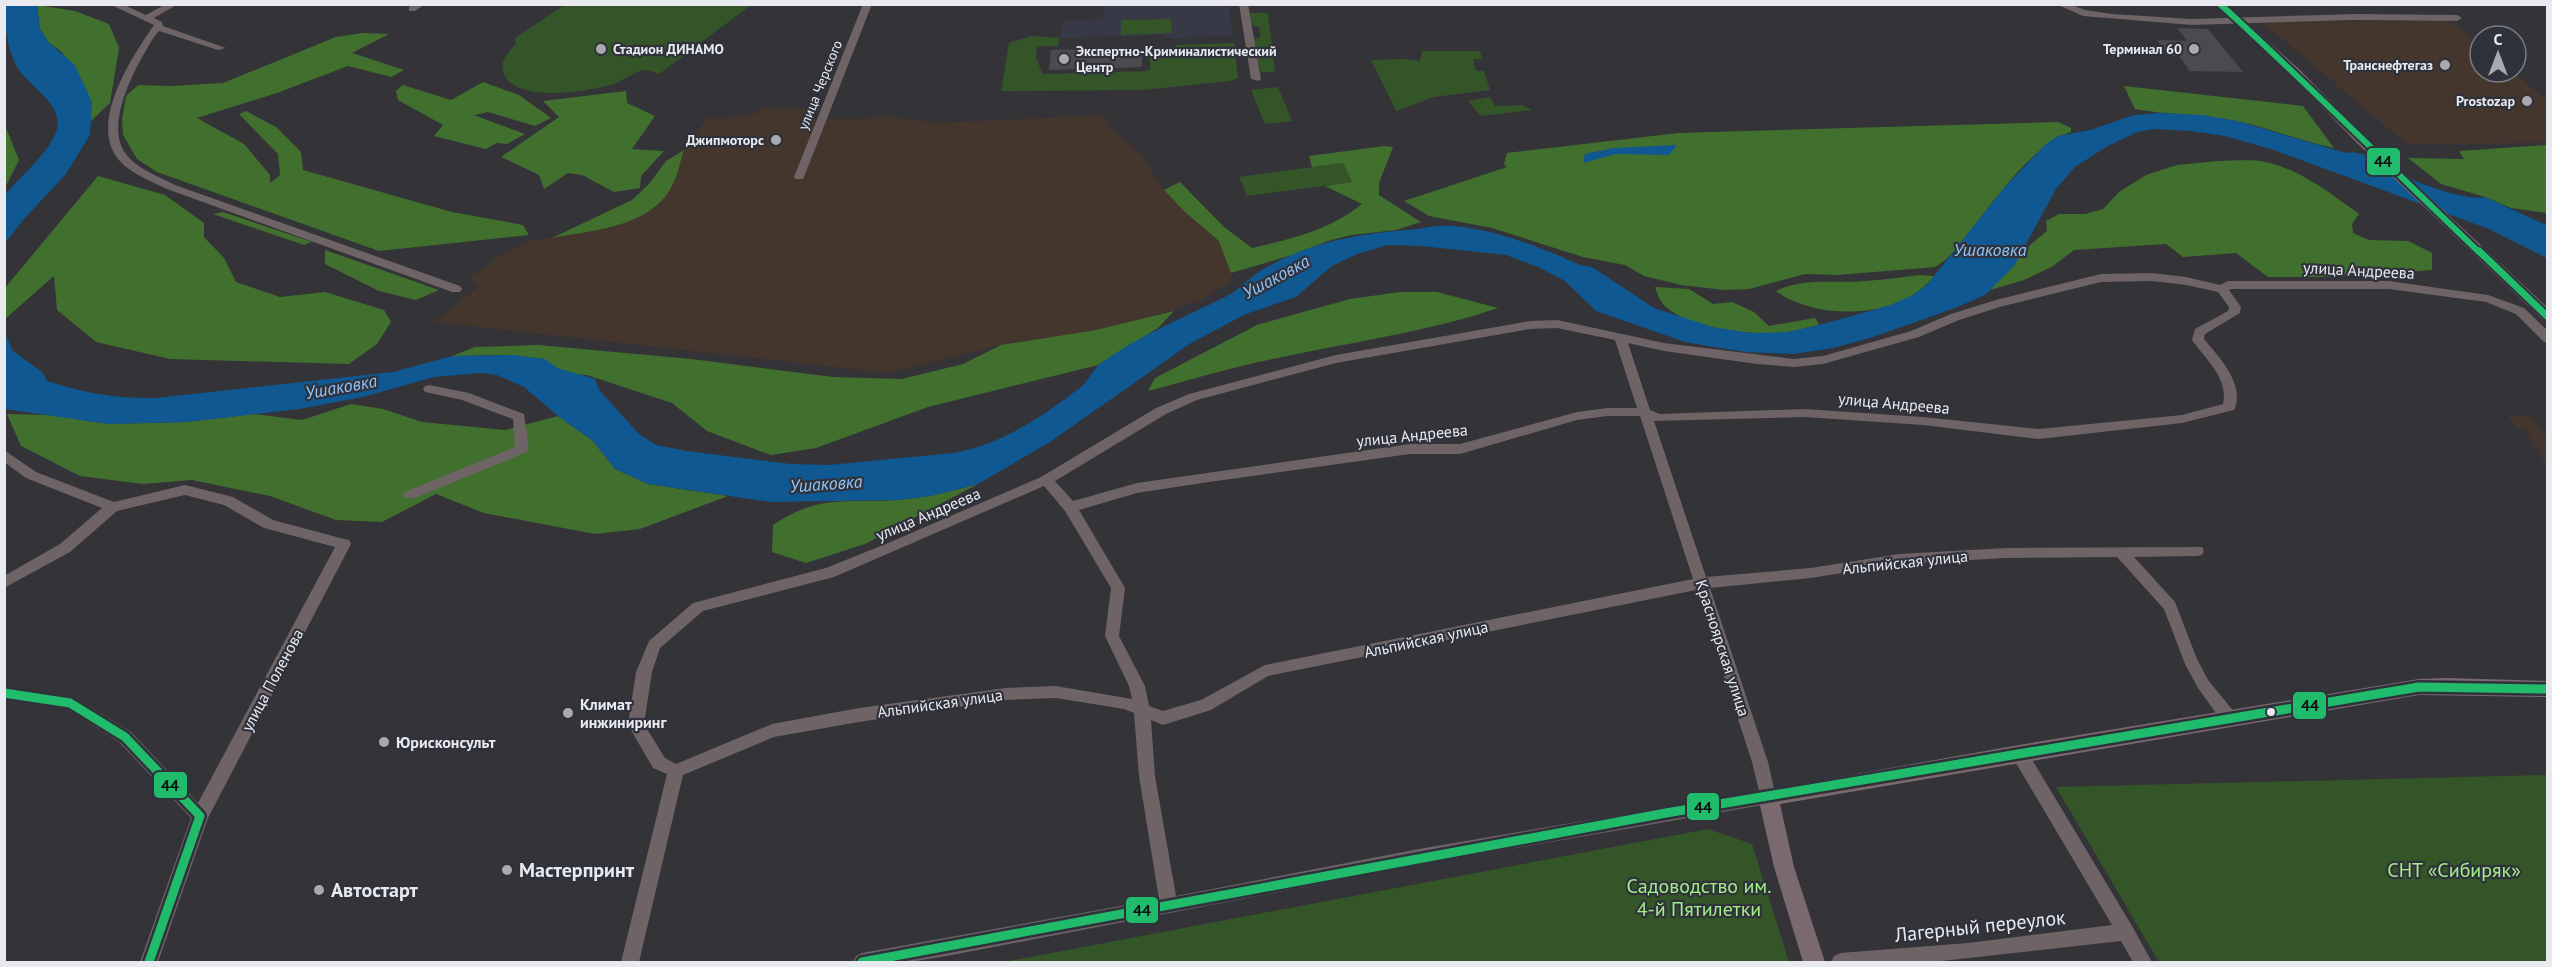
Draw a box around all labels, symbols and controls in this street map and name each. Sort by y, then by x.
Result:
north arrow [2468,24,2528,84]
text: С [2494,29,2503,49]
street label: улица Черского [794,37,846,133]
place label: Стадион ДИНАМО [613,40,724,58]
place label: Терминал 60 [2103,40,2182,58]
marker: Стадион ДИНАМО [594,42,608,56]
place label: Экспертно-Криминалистический Центр [1076,42,1277,76]
marker: Терминал 60 [2187,42,2201,56]
marker: Экспертно-Криминалистический Центр [1057,52,1071,66]
place label: Транснефтегаз [2343,56,2433,74]
marker: Транснефтегаз [2438,58,2452,72]
place label: Prostozap [2456,92,2515,110]
marker: Prostozap [2520,94,2534,108]
place label: Джипмоторс [686,131,764,149]
marker: Джипмоторс [769,133,783,147]
line badge: 44 [2366,147,2401,176]
text: 44 [2374,151,2392,171]
water label: Ушаковка [1954,238,2027,261]
water label: Ушаковка [1238,249,1314,304]
street label: улица Андреева [2303,257,2415,283]
water label: Ушаковка [303,369,379,404]
street label: улица Андреева [1837,388,1951,418]
street label: улица Андреева [1355,419,1469,451]
water label: Ушаковка [789,469,863,498]
street label: улица Андреева [873,483,983,545]
street label: Альпийская улица [1841,545,1969,579]
street label: Красноярская улица [1691,577,1755,719]
street label: Альпийская улица [1362,616,1490,662]
street label: улица Поленова [237,625,307,735]
street label: Альпийская улица [876,684,1004,722]
line badge: 44 [2292,691,2327,720]
place label: Климат инжиниринг [580,694,667,732]
text: 44 [2301,695,2319,715]
marker: Климат инжиниринг [561,706,575,720]
unlabelled marker [2265,706,2277,718]
place label: Юрисконсульт [396,732,496,752]
marker: Юрисконсульт [377,735,391,749]
line badge: 44 [153,771,188,799]
text: 44 [161,775,179,795]
line badge: 44 [1686,792,1720,821]
text: 44 [1694,797,1712,817]
place label: Мастерпринт [519,857,635,883]
park label: СНТ «Сибиряк» [2387,857,2521,883]
marker: Мастерпринт [500,863,514,877]
park label: Садоводство им. 4-й Пятилетки [1626,873,1772,922]
place label: Автостарт [331,877,419,903]
marker: Автостарт [312,883,326,897]
line badge: 44 [1125,896,1159,924]
text: 44 [1133,900,1151,920]
street label: Лагерный переулок [1892,904,2067,948]

